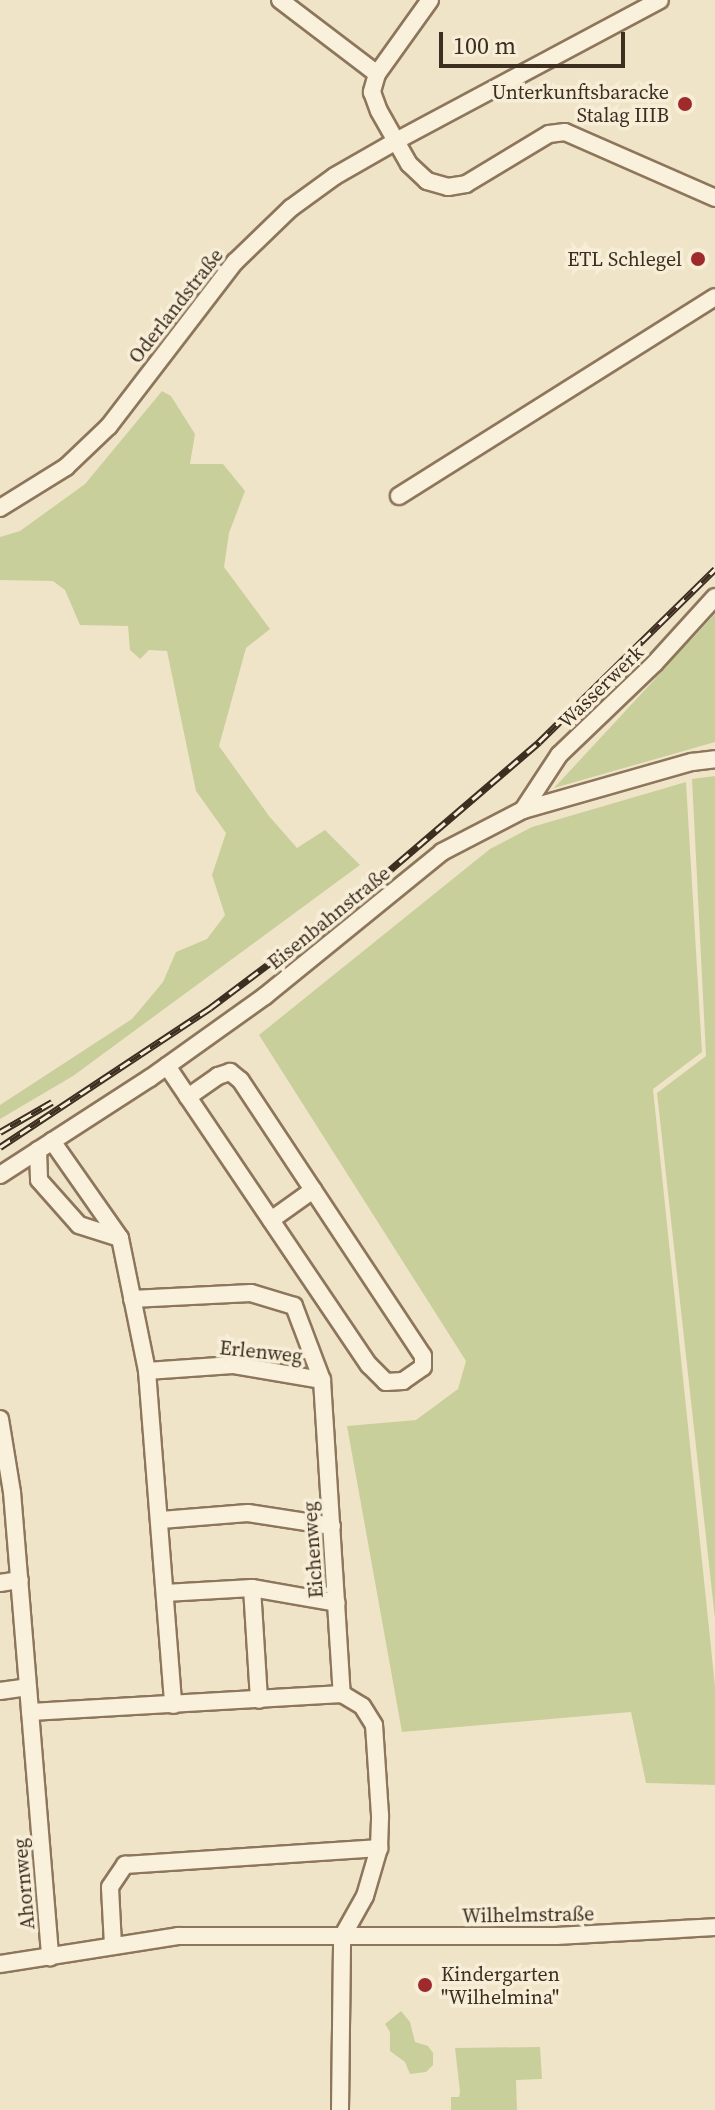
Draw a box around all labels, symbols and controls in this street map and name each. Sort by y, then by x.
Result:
scale bar [443,16,629,66]
text: 100 m [453,29,516,62]
place label: Unterkunftsbaracke Stalag IIIB [492,80,669,127]
marker: Unterkunftsbaracke Stalag IIIB [676,95,694,113]
street label: Oderlandstraße [124,244,228,368]
place label: ETL Schlegel [567,247,682,271]
marker: ETL Schlegel [689,250,707,268]
street label: Wasserwerk [554,641,648,733]
street label: Eisenbahnstraße [263,861,395,975]
street label: Erlenweg [218,1336,304,1368]
street label: Eichenweg [298,1501,328,1599]
street label: Ahornweg [8,1837,40,1931]
street label: Wilhelmstraße [462,1902,594,1928]
place label: Kindergarten "Wilhelmina" [441,1962,560,2009]
marker: Kindergarten "Wilhelmina" [416,1976,434,1994]

